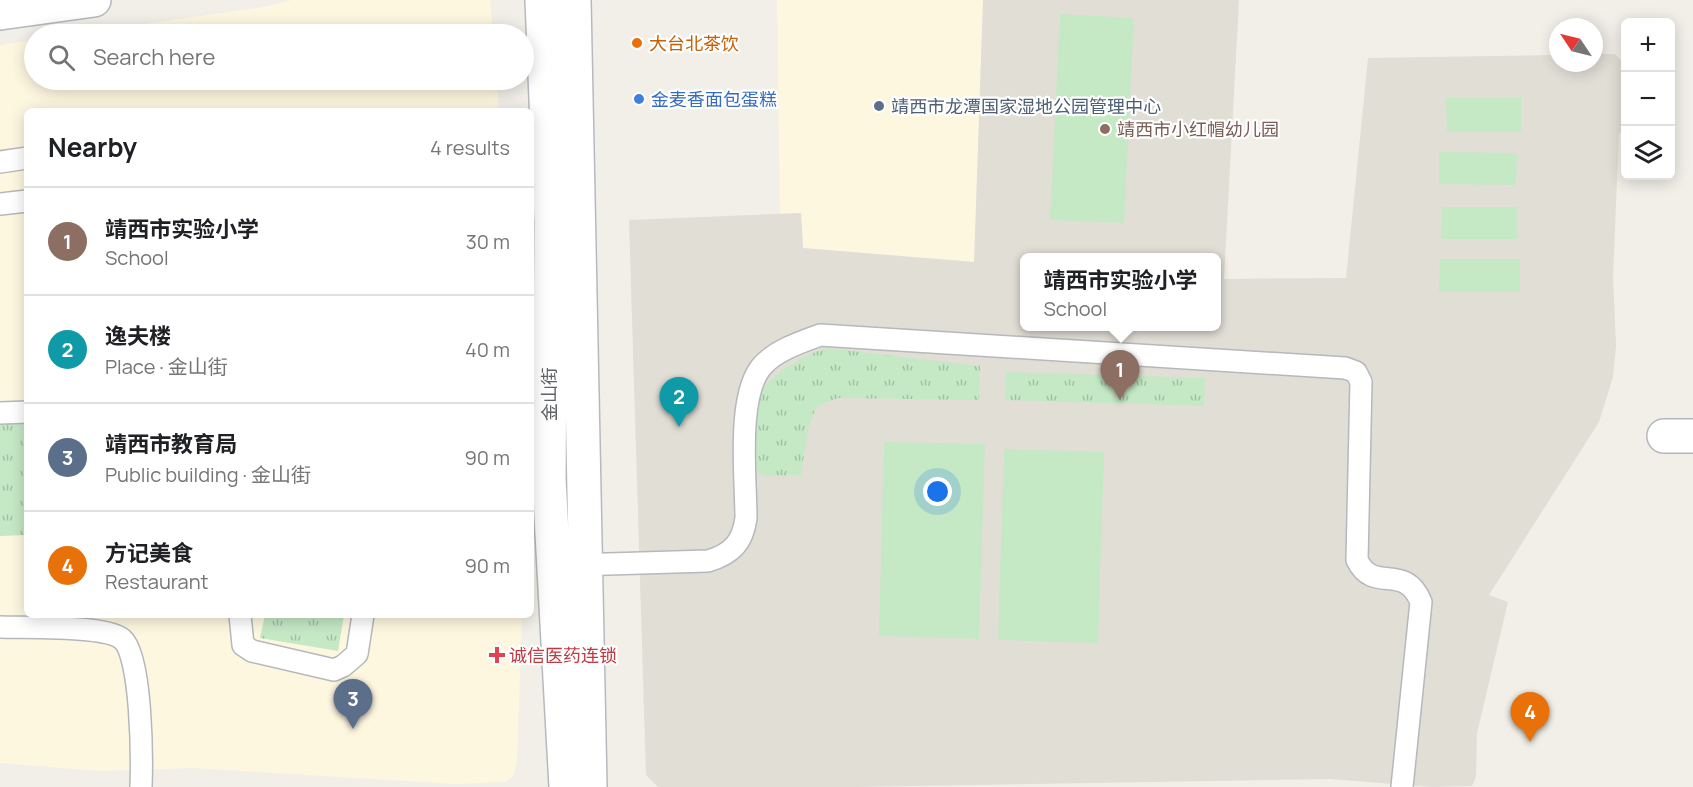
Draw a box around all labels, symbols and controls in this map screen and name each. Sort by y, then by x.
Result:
north arrow [1549,18,1603,72]
map controls [1621,18,1675,180]
button: + [1621,18,1675,72]
search box [24,24,534,90]
place label: 大台北茶饮 [649,31,739,55]
marker: 大台北茶饮 [630,36,644,50]
icon: search [45,41,78,74]
text: Search here [93,42,215,72]
button: − [1621,72,1675,126]
place label: 金麦香面包蛋糕 [651,87,777,111]
marker: 金麦香面包蛋糕 [632,92,646,106]
place label: 靖西市龙潭国家湿地公园管理中心 [891,94,1161,118]
marker: 靖西市龙潭国家湿地公园管理中心 [872,99,886,113]
place label: 靖西市小红帽幼儿园 [1117,117,1279,141]
marker: 靖西市小红帽幼儿园 [1098,122,1112,136]
button: layers [1621,126,1675,180]
text: Nearby [48,129,137,165]
text: 4 results [430,134,510,161]
text: 靖西市实验小学 [105,214,259,244]
text: 1 [63,228,72,255]
text: 30 m [466,228,510,255]
text: School [105,244,169,271]
popup [1020,253,1221,331]
text: 靖西市实验小学 [1043,265,1198,295]
text: School [1043,295,1107,322]
text: 逸夫楼 [105,321,171,351]
text: 2 [62,336,73,363]
text: 40 m [465,336,510,363]
pin: 1 [1100,350,1140,400]
text: Place · 金山街 [105,353,228,380]
street label: 金山街 [537,367,561,421]
pin: 2 [660,378,698,427]
text: 靖西市教育局 [105,429,237,459]
text: 3 [62,444,73,471]
text: 90 m [464,444,510,471]
text: Public building · 金山街 [105,461,311,488]
your location [923,477,952,506]
text: 方记美食 [105,538,193,568]
text: 4 [61,552,74,579]
text: 90 m [464,552,510,579]
text: Restaurant [105,568,209,595]
place label: 诚信医药连锁 [509,643,617,667]
marker: 诚信医药连锁 [490,648,504,662]
pin: 3 [334,680,372,729]
pin: 4 [1510,692,1550,742]

